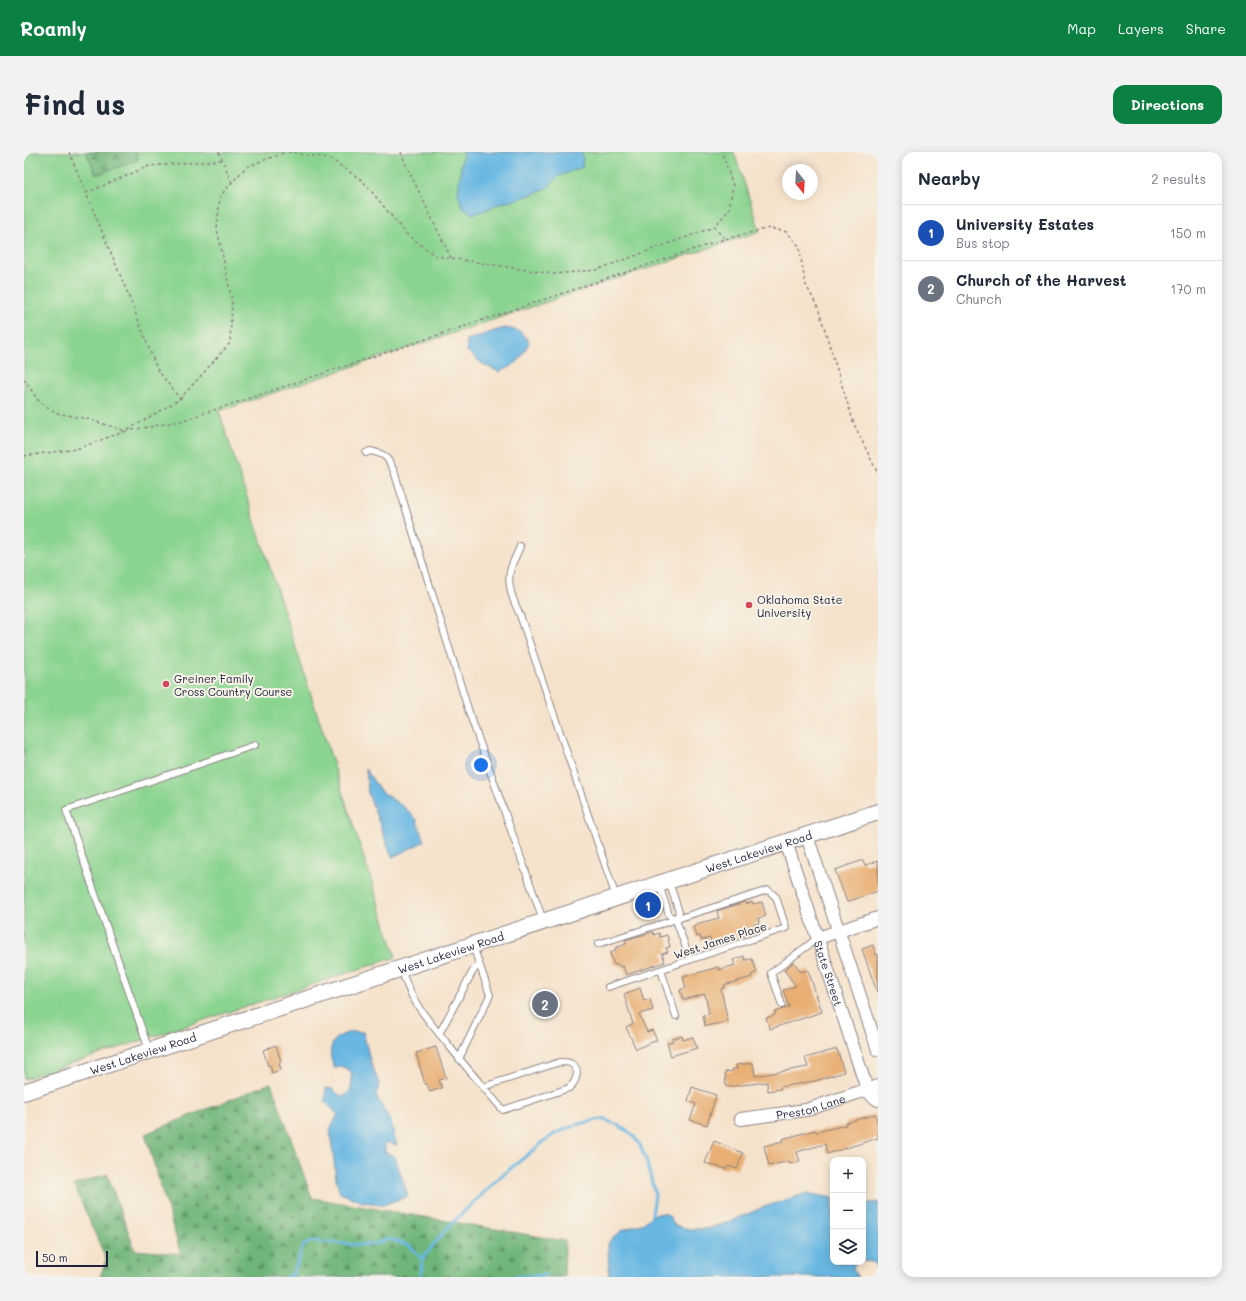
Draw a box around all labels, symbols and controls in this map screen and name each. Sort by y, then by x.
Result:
text: Roamly [20,16,87,41]
text: Map [1067,19,1096,38]
text: Layers [1118,19,1164,38]
text: Share [1186,19,1226,38]
button: Directions [1113,85,1222,124]
text: Find us [24,86,125,122]
north arrow [782,164,818,200]
text: Nearby [918,167,980,189]
text: 2 results [1151,170,1206,187]
text: University Estates [956,214,1094,234]
text: 1 [928,224,934,241]
text: 150 m [1170,224,1206,241]
text: Bus stop [956,234,1009,251]
text: Church of the Harvest [956,270,1126,290]
text: 2 [927,280,935,297]
text: 170 m [1170,280,1206,297]
text: Church [956,290,1001,307]
place label: Oklahoma State University [757,592,843,620]
marker: Oklahoma State University [744,600,754,610]
place label: Greiner Family Cross Country Course [174,671,292,699]
marker: Greiner Family Cross Country Course [161,679,171,689]
your location [471,755,491,775]
street label: West Lakeview Road [703,827,814,876]
pin: 1 [635,890,661,920]
street label: West James Place [671,918,769,962]
street label: West Lakeview Road [396,928,506,977]
street label: State Street [811,938,847,1008]
pin: 2 [532,989,558,1019]
street label: West Lakeview Road [88,1029,198,1077]
street label: Preston Lane [775,1090,847,1122]
map controls [830,1157,866,1265]
button: + [830,1157,866,1193]
button: − [830,1193,866,1229]
button: layers [830,1229,866,1265]
scale bar [36,1249,108,1268]
text: 50 m [42,1250,68,1265]

